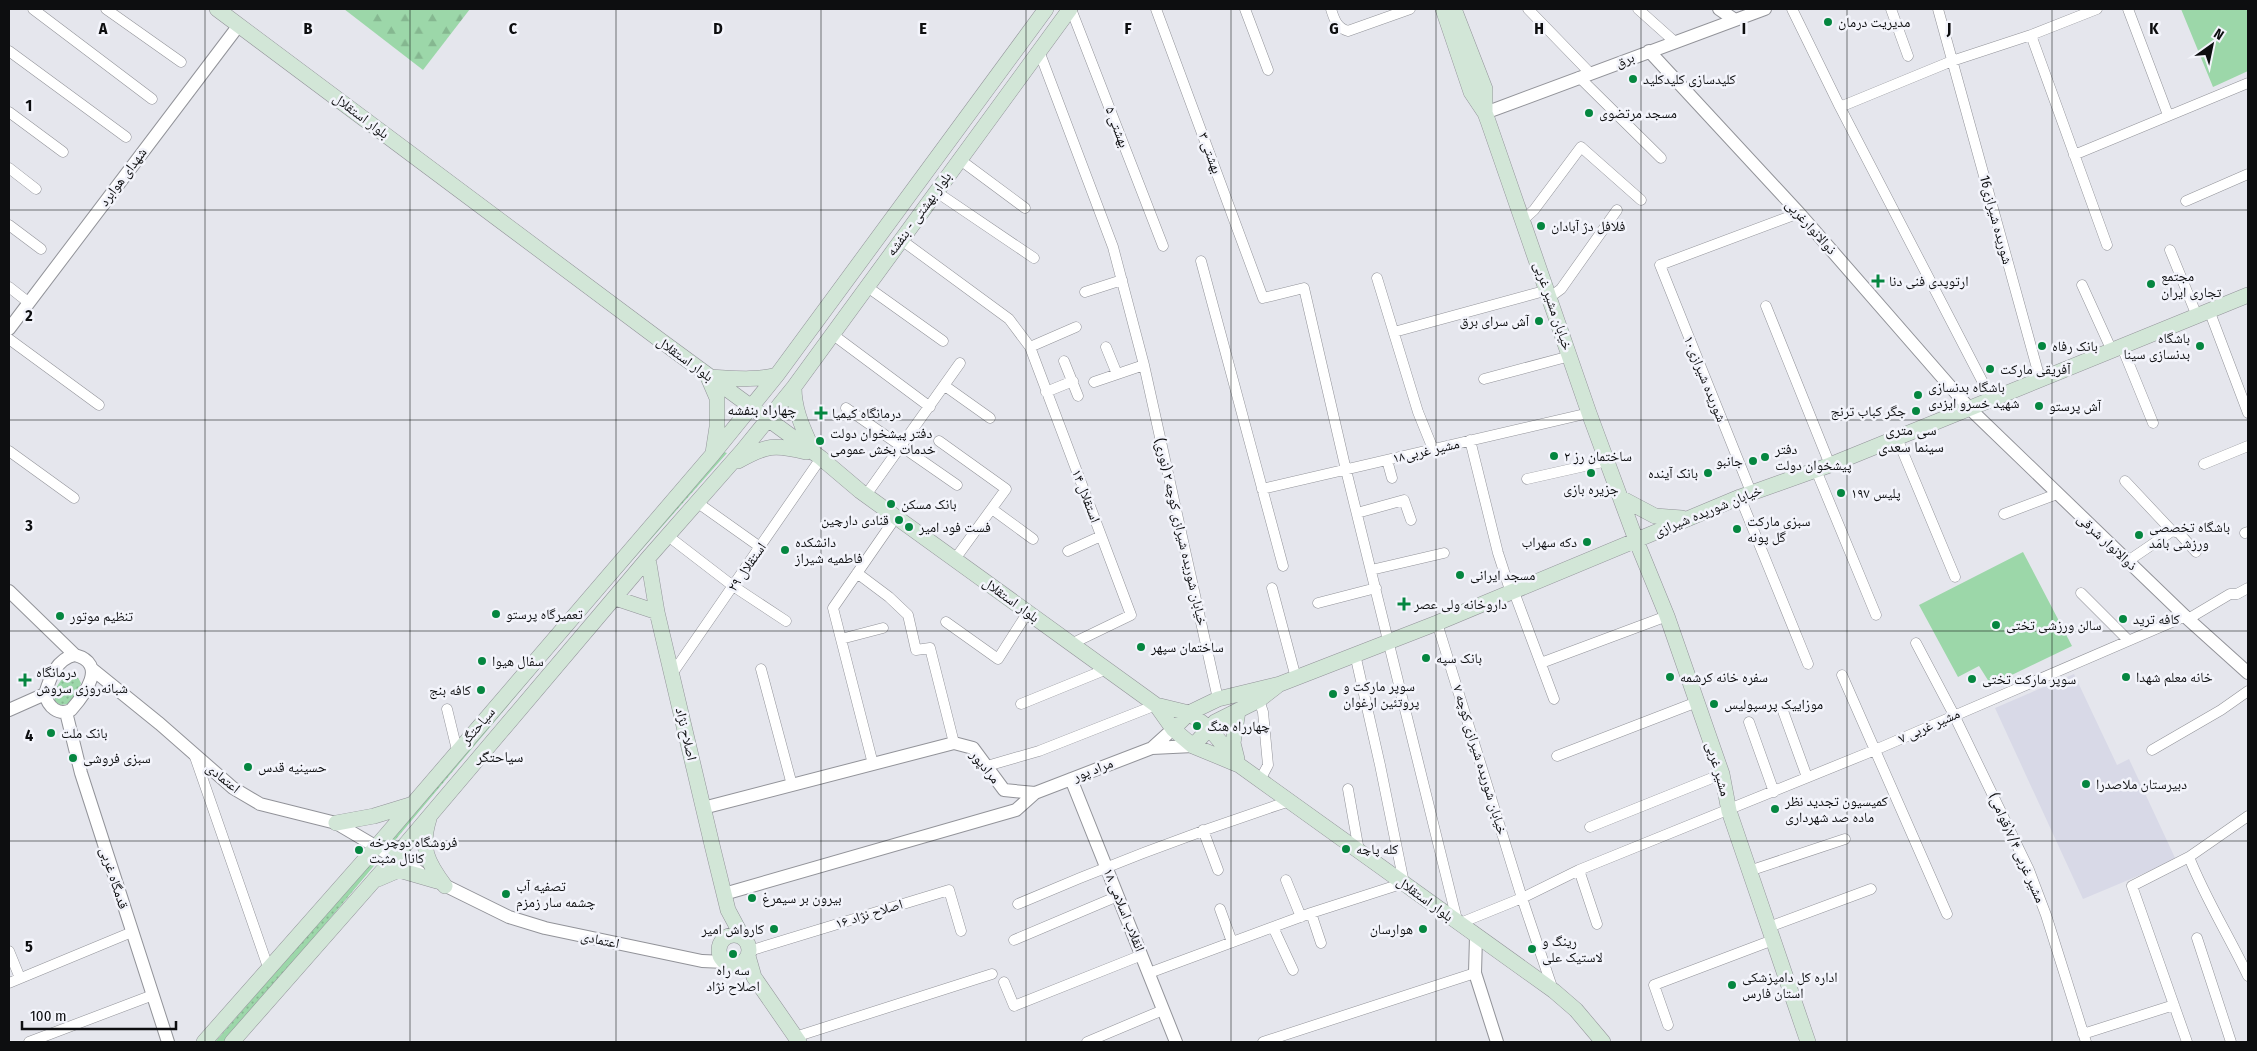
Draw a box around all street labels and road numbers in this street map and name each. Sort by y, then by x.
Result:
street label: برق [1613,49,1637,71]
street label: بلوار استقلال [330,89,392,143]
street label: بهشتی ۵ [1101,104,1133,150]
street label: بهشتی ۳ [1195,130,1225,176]
street label: شهدای هوابرد [96,144,150,210]
street label: بلوار بهشتی - بنفشه [883,169,955,259]
street label: شوریده شیرازی16 [1976,174,2016,266]
street label: ذوالانوارغربی [1782,196,1840,258]
street label: خیابان مشیر غربی [1530,260,1576,352]
street label: بلوار استقلال [653,333,717,385]
street label: ۱۰شوریده شیرازی [1680,333,1730,425]
street label: مشیر غربی۱۸ [1391,435,1461,467]
street label: خیابان شوریده شیرازی کوچه ۲ (نوری) [1151,437,1211,627]
street label: استقلال ۱۴ [1068,467,1104,525]
street label: خیابان شوریده شیرازی [1651,481,1765,540]
street label: ذوالانوار شرقی [2074,510,2141,574]
street label: ۲۹ استقلال [724,539,770,595]
street label: بلوار استقلال [979,574,1043,626]
street label: خیابان شوریده شیرازی کوچه ۷ [1449,683,1511,837]
street label: سیاحتگر [457,704,499,749]
street label: مشیر غربی ۷ [1896,705,1962,747]
street label: اصلاح نژاد [671,706,700,762]
street label: مشیر غربی [1702,740,1734,798]
street label: مرادپور [966,746,1004,787]
street label: مراد پور [1070,755,1115,786]
street label: اعتمادی [202,759,244,797]
street label: (قوامی)مشیر غربی ۷/۴ [1985,790,2049,906]
street label: قدمگاه غربی [96,845,132,911]
street label: ۱۸ انقلاب اسلامی [1100,866,1148,954]
street label: بلوار استقلال [1393,873,1457,925]
street label: ۱۶ اصلاح نژاد [833,896,905,933]
street label: اعتمادی [579,928,621,952]

